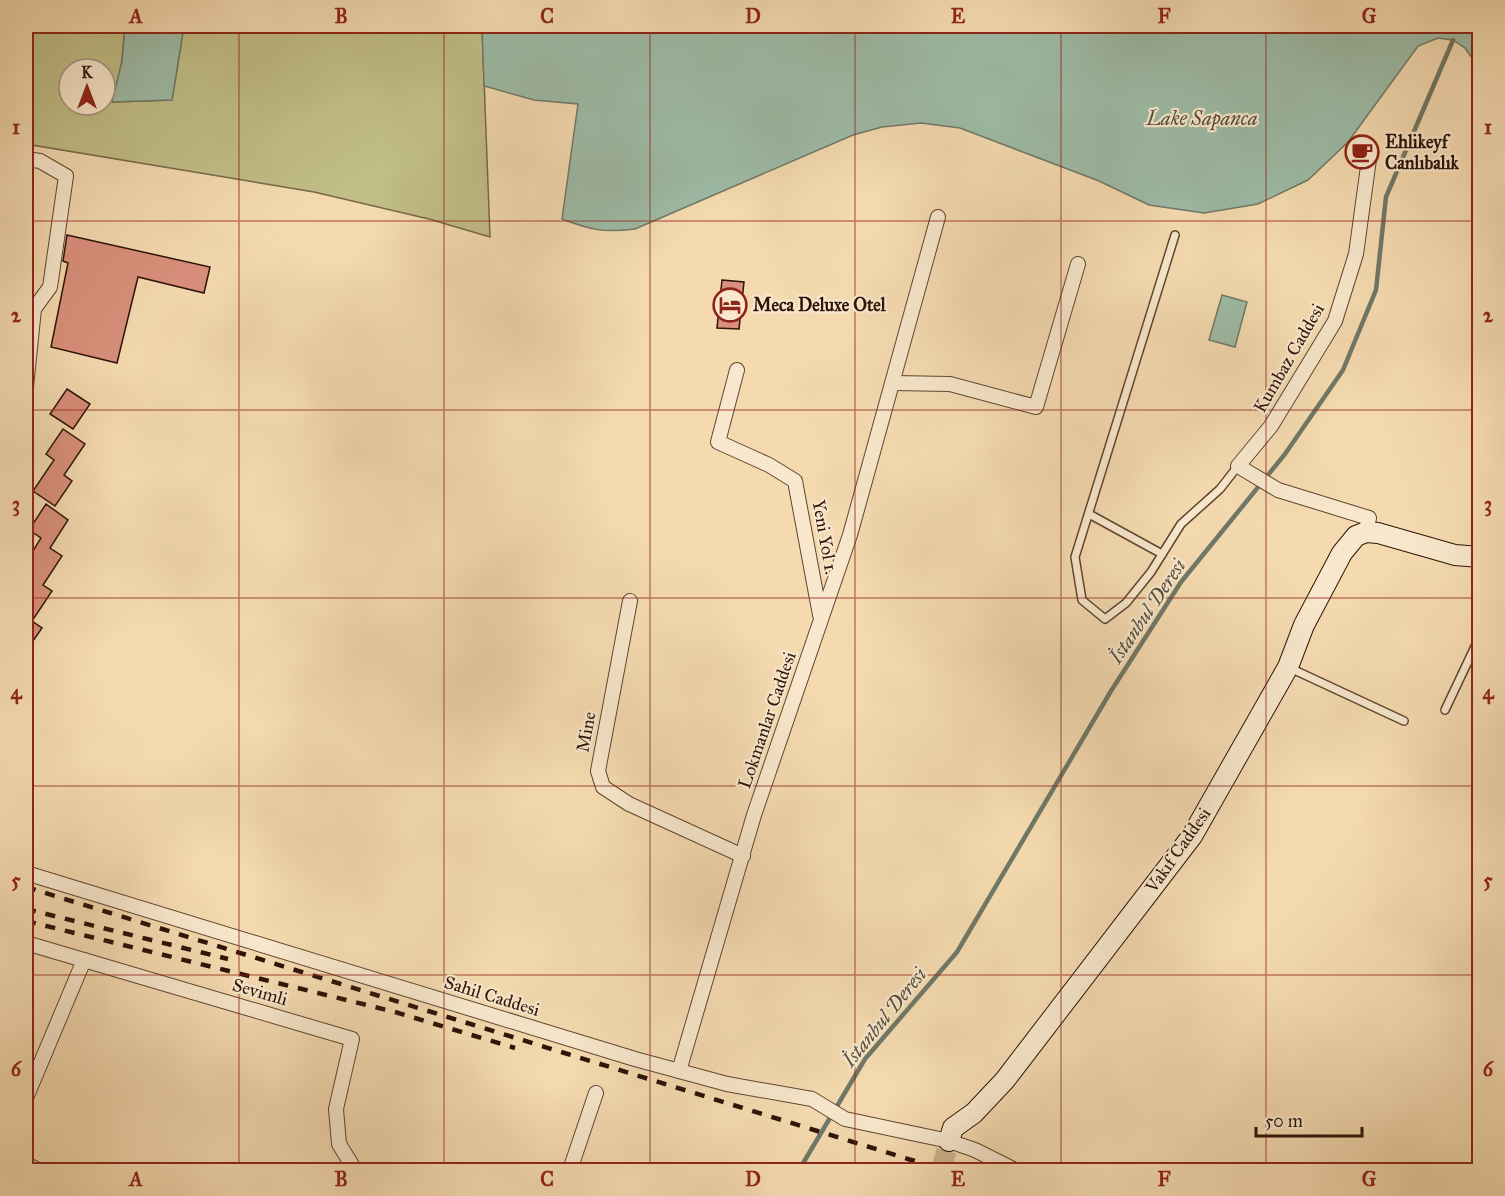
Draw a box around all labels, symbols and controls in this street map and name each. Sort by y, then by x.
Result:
text: A [127,4,143,28]
text: B [334,4,348,28]
text: C [540,4,554,28]
text: D [745,4,761,28]
text: E [951,4,966,28]
text: F [1157,4,1171,28]
text: G [1362,4,1377,28]
north arrow [57,57,117,117]
text: K [81,63,93,82]
water label: Lake Sapanca [1145,106,1258,131]
text: 1 [12,115,20,139]
text: 1 [1484,115,1492,139]
place label: Ehlikeyf Canlıbalık [1385,131,1460,174]
cafe icon: Ehlikeyf Canlıbalık [1344,134,1380,170]
hotel icon: Meca Deluxe Otel [712,287,748,323]
place label: Meca Deluxe Otel [753,294,887,316]
street label: Kumbaz Caddesi [1249,299,1329,417]
text: 2 [11,303,22,327]
text: 2 [1483,303,1494,327]
text: 3 [12,492,20,517]
text: 3 [1484,492,1492,517]
street label: Yeni Yol 1. [808,498,842,576]
water label: İstanbul Deresi [1102,554,1191,669]
street label: Lokmanlar Caddesi [733,649,801,791]
text: 4 [10,680,22,705]
text: 4 [1482,680,1494,705]
street label: Mine [572,710,600,754]
street label: Vakıf Caddesi [1140,803,1215,898]
text: 5 [11,868,21,892]
text: 5 [1483,868,1493,892]
water label: İstanbul Deresi [835,962,931,1072]
street label: Sahil Caddesi [442,971,542,1021]
street label: Sevimli [230,974,290,1010]
text: 6 [11,1057,23,1081]
text: 6 [1483,1057,1495,1081]
scale bar [1256,1100,1362,1138]
text: 50 m [1265,1110,1303,1132]
text: A [127,1167,143,1191]
text: B [334,1167,348,1191]
text: C [540,1167,554,1191]
text: D [745,1167,761,1191]
text: E [951,1167,966,1191]
text: F [1157,1167,1171,1191]
text: G [1362,1167,1377,1191]

